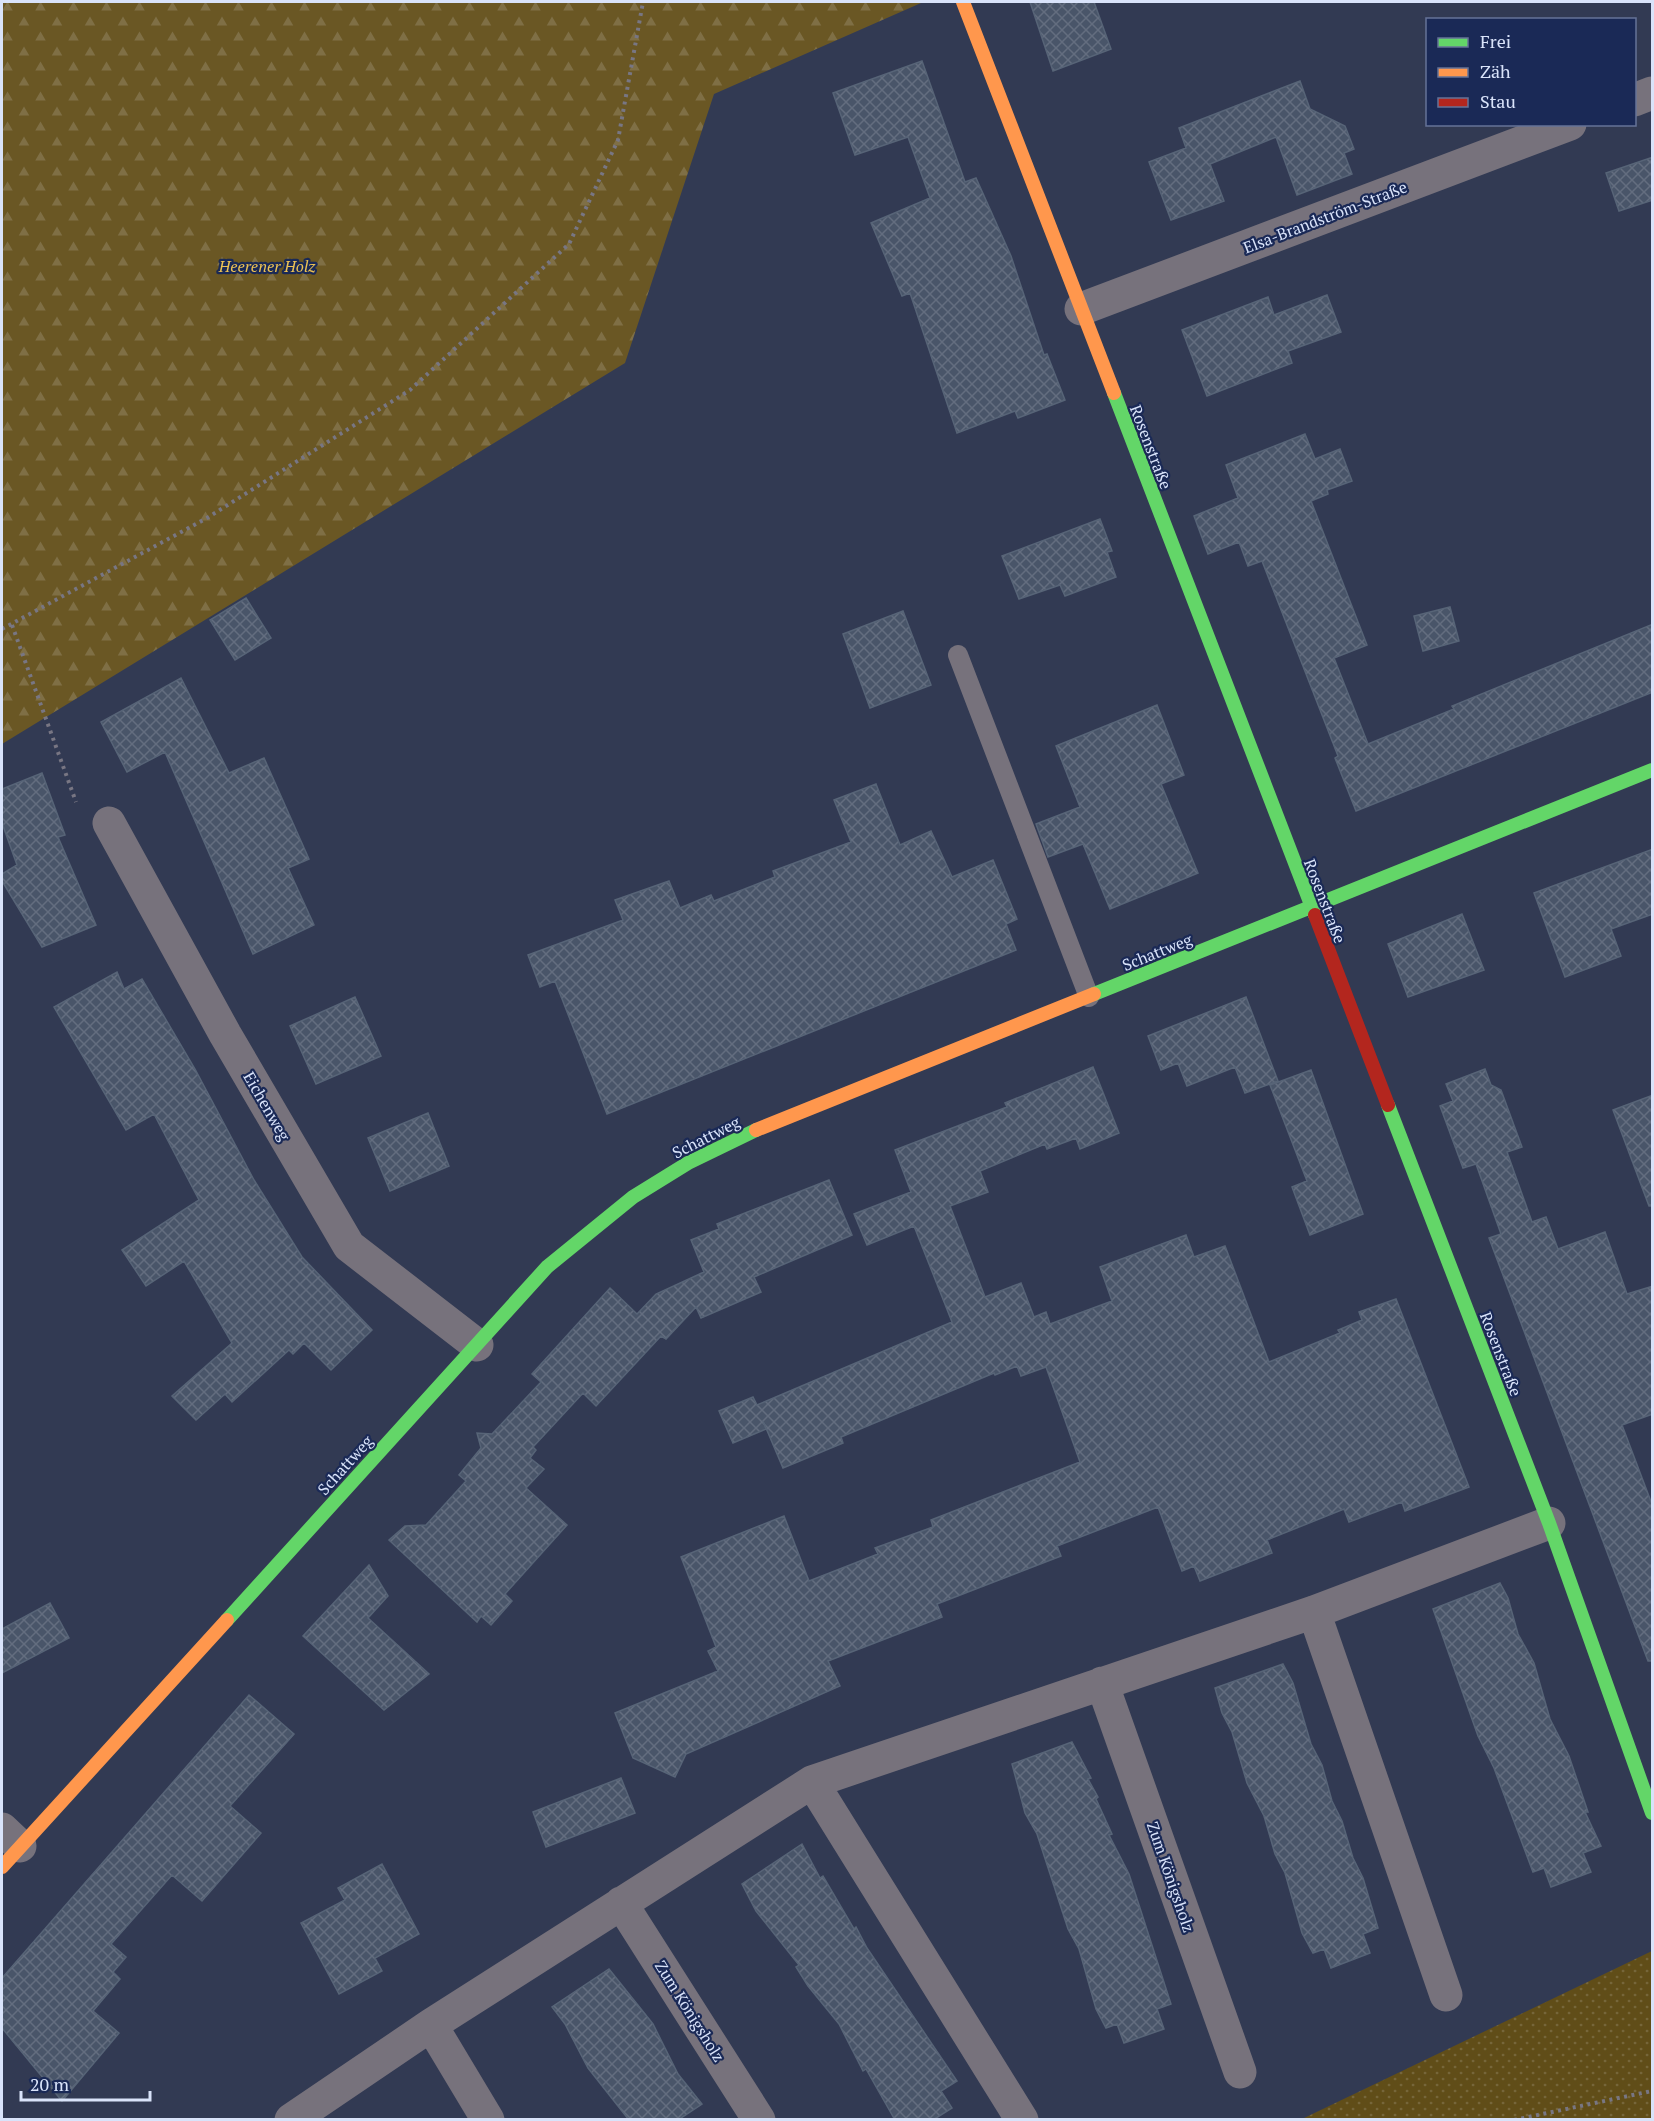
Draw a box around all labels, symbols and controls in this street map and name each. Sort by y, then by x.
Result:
legend [1426,18,1636,126]
text: Frei [1480,29,1511,53]
text: Zäh [1480,59,1511,83]
text: Stau [1480,89,1516,113]
street label: Elsa-Brandström-Straße [1240,176,1410,258]
park label: Heerener Holz [218,255,316,277]
street label: Rosenstraße [1125,402,1177,492]
street label: Rosenstraße [1299,856,1351,946]
street label: Schattweg [1119,928,1196,976]
street label: Eichenweg [238,1067,296,1145]
street label: Schattweg [668,1110,744,1163]
street label: Rosenstraße [1475,1309,1527,1399]
street label: Schattweg [312,1430,378,1500]
street label: Zum Königsholz [1142,1819,1200,1935]
street label: Zum Königsholz [650,1956,730,2066]
scale bar [21,2064,150,2102]
text: 20 m [30,2072,70,2096]

